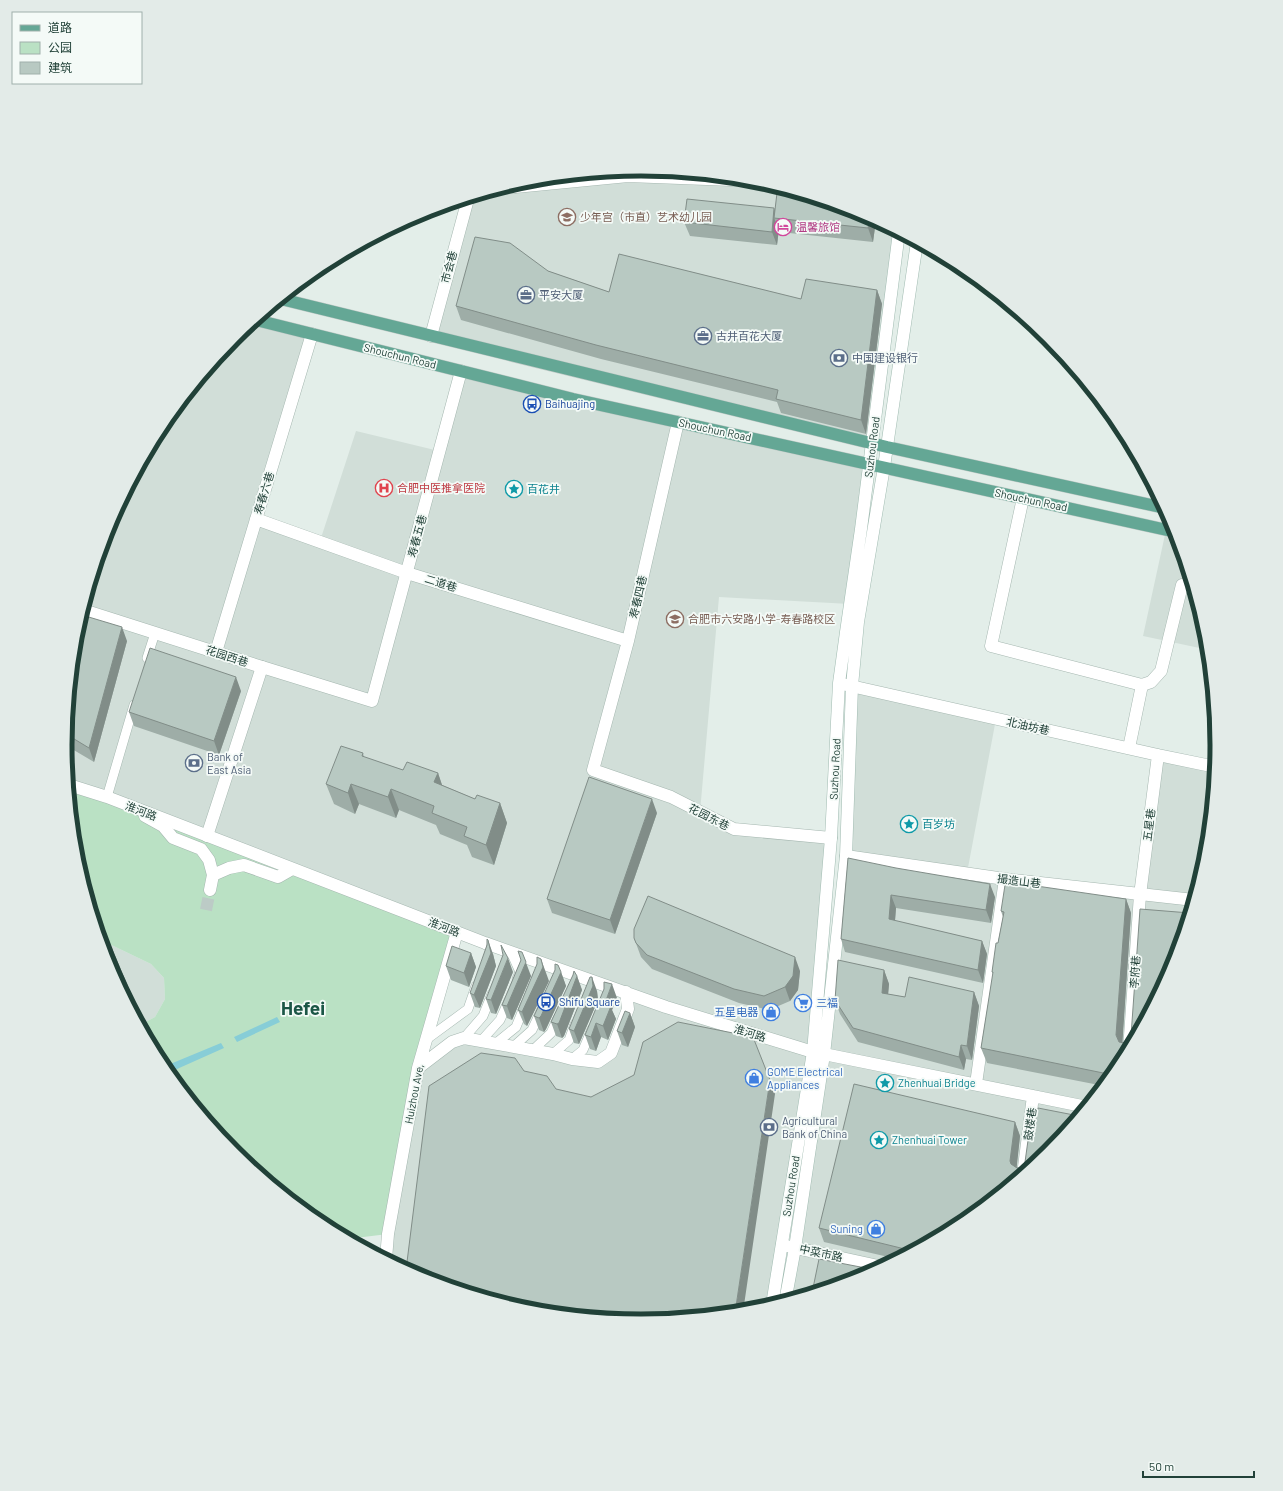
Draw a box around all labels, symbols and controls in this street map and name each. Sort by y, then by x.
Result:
legend [12,12,142,84]
text: 道路 [48,20,72,34]
text: 公园 [48,40,72,54]
text: 建筑 [48,60,72,74]
school or university icon: 少年宫（市直）艺术幼儿园 [557,207,577,227]
place label: 少年宫（市直）艺术幼儿园 [580,210,712,223]
hotel icon: 温馨旅馆 [773,217,793,237]
place label: 温馨旅馆 [796,220,840,233]
street label: 市会巷 [438,249,459,284]
office icon: 平安大厦 [516,285,536,305]
place label: 平安大厦 [539,288,583,301]
office icon: 古井百花大厦 [693,326,713,346]
place label: 古井百花大厦 [716,329,782,342]
street label: Shouchun Road [363,340,438,371]
bank icon: 中国建设银行 [829,348,849,368]
place label: 中国建设银行 [852,351,918,364]
bus stop icon: Baihuajing [522,394,542,414]
place label: Baihuajing [545,397,595,410]
street label: Shouchun Road [677,415,753,444]
street label: Suzhou Road [861,416,882,478]
street label: 寿春六巷 [251,470,276,516]
hospital icon: 合肥中医推拿医院 [374,478,394,498]
place icon: 百花井 [504,479,524,499]
place label: 合肥中医推拿医院 [397,481,485,494]
place label: 百花井 [527,482,560,495]
street label: Shouchun Road [993,485,1069,514]
street label: 寿春五巷 [405,513,428,559]
street label: 二道巷 [423,571,459,594]
street label: 寿春四巷 [626,574,649,620]
school or university icon: 合肥市六安路小学-寿春路校区 [665,609,685,629]
place label: 合肥市六安路小学-寿春路校区 [688,612,835,625]
street label: 花园西巷 [204,643,250,669]
street label: 北油坊巷 [1005,714,1051,737]
street label: Suzhou Road [826,738,843,800]
place label: Bank of East Asia [207,750,251,776]
bank icon: Bank of East Asia [184,753,204,773]
street label: 淮河路 [123,799,159,823]
street label: 花园东巷 [687,801,732,832]
street label: 五星巷 [1140,808,1157,842]
place icon: 百岁坊 [899,814,919,834]
place label: 百岁坊 [922,817,955,830]
street label: 撮造山巷 [996,871,1042,890]
street label: 淮河路 [426,915,462,939]
street label: 李府巷 [1127,955,1142,989]
bus stop icon: Shifu Square [536,992,556,1012]
supermarket icon: 三福 [793,993,813,1013]
place label: Shifu Square [559,995,620,1008]
district label: Hefei [281,996,325,1019]
place label: 三福 [816,996,838,1009]
shop icon: 五星电器 [761,1002,781,1022]
place label: 五星电器 [714,1005,758,1018]
street label: 淮河路 [732,1021,768,1044]
street label: Huizhou Ave, [401,1063,426,1125]
place label: GOME Electrical Appliances [767,1065,843,1091]
shop icon: GOME Electrical Appliances [744,1068,764,1088]
place icon: Zhenhuai Bridge [875,1073,895,1093]
place label: Zhenhuai Bridge [898,1076,976,1089]
street label: 鼓楼巷 [1021,1107,1038,1141]
place label: Agricultural Bank of China [782,1114,847,1140]
bank icon: Agricultural Bank of China [759,1117,779,1137]
place icon: Zhenhuai Tower [869,1130,889,1150]
place label: Zhenhuai Tower [892,1133,967,1146]
street label: Suzhou Road [779,1155,802,1217]
shop icon: Suning [866,1219,886,1239]
place label: Suning [830,1222,863,1235]
street label: 中菜市路 [798,1242,844,1263]
scale bar [1143,1453,1254,1479]
text: 50 m [1149,1459,1174,1473]

